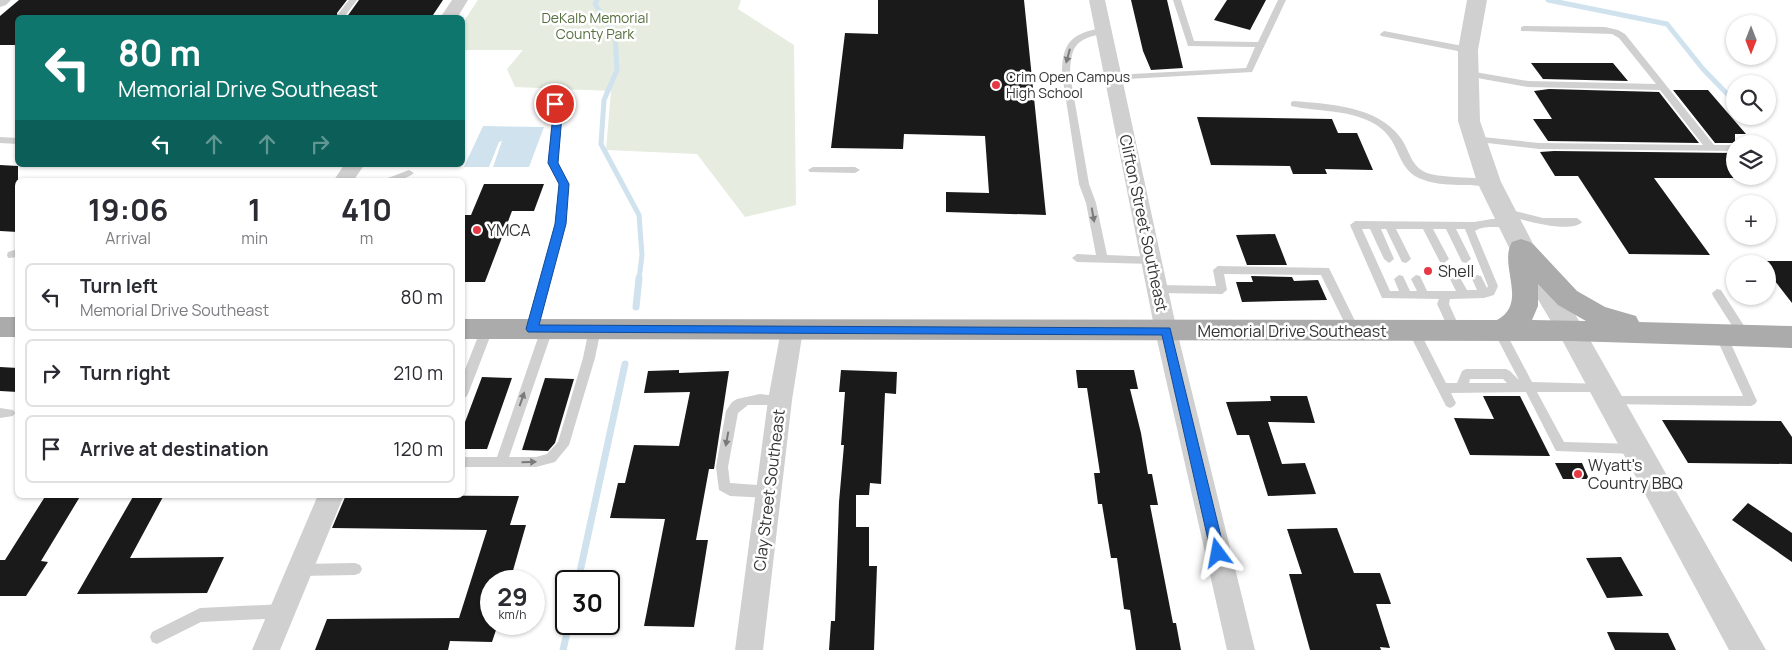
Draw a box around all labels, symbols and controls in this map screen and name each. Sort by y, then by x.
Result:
park label: DeKalb Memorial County Park [541,8,649,43]
north arrow [1726,15,1776,65]
map controls [1726,15,1776,305]
text: 80 m [118,29,201,77]
icon: left [35,35,100,100]
one-way arrow [1063,49,1071,64]
place label: Crim Open Campus High School [1006,67,1130,102]
text: Memorial Drive Southeast [118,74,378,104]
button: search [1726,75,1776,125]
marker: Crim Open Campus High School [990,79,1002,91]
pin [534,83,576,125]
icon: arrive [541,90,569,118]
icon: left [147,130,175,158]
icon: ahead [200,130,228,158]
icon: ahead [253,130,281,158]
icon: right [306,130,334,158]
street label: Clifton Street Southeast [1114,132,1174,314]
button: layers [1726,135,1776,185]
text: 19:06 [88,189,168,230]
text: 1 [248,189,261,230]
text: 410 [341,189,392,230]
button: + [1726,195,1776,245]
one-way arrow [1090,208,1098,224]
place label: YMCA [487,219,531,241]
marker: YMCA [471,224,483,236]
text: Arrival [105,227,151,249]
text: min [241,227,268,249]
text: m [360,227,373,249]
button: − [1726,255,1776,305]
place label: Shell [1438,260,1474,282]
marker: Shell [1422,265,1434,277]
text: Turn left [80,273,158,299]
icon: left [37,283,65,311]
text: 80 m [400,284,443,310]
text: Memorial Drive Southeast [80,299,269,321]
street label: Memorial Drive Southeast [1197,320,1387,342]
icon: right [37,359,65,387]
text: Turn right [80,360,170,386]
text: 210 m [393,360,443,386]
one-way arrow [519,391,527,406]
street label: Clay Street Southeast [748,408,790,572]
one-way arrow [723,431,731,447]
icon: arrive [37,435,65,463]
text: Arrive at destination [80,436,269,462]
text: 120 m [393,436,443,462]
place label: Wyatt's Country BBQ [1588,454,1683,494]
one-way arrow [521,457,537,465]
marker: Wyatt's Country BBQ [1572,468,1584,480]
position arrow [1191,526,1243,578]
speed limit sign: 30 [555,570,620,635]
text: 29 [497,579,528,614]
text: km/h [499,606,526,623]

